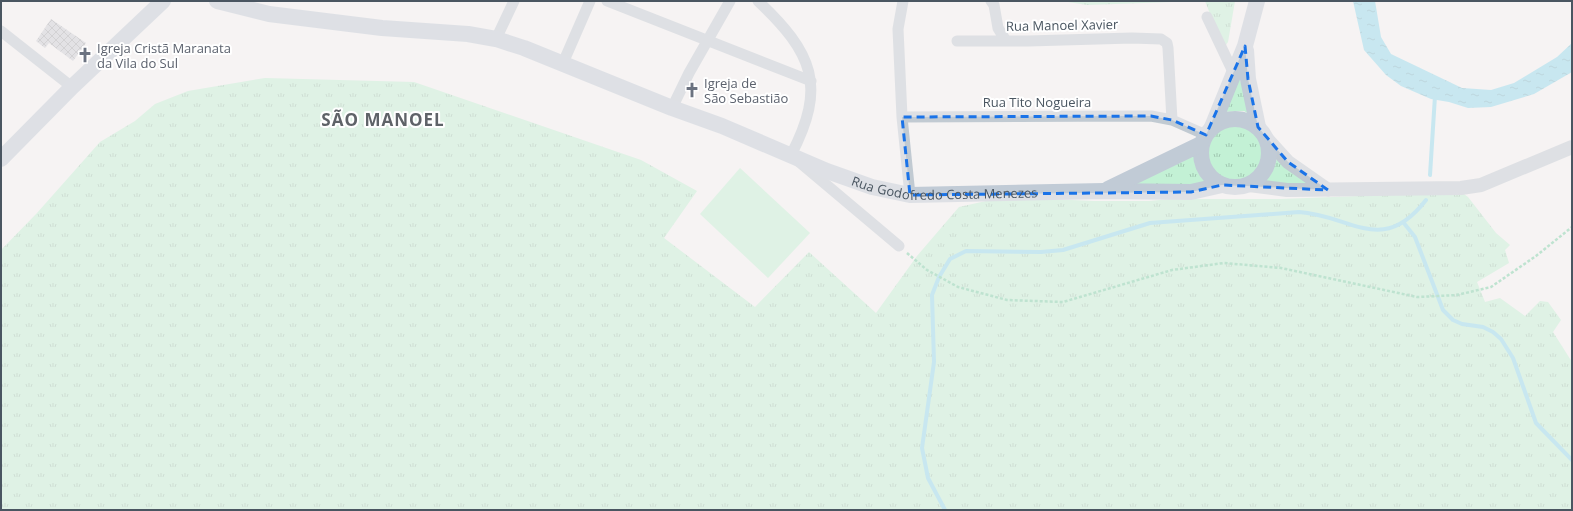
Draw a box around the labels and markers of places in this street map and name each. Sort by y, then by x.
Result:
place label: Igreja Cristã Maranata da Vila do Sul [97,39,231,72]
church icon: Igreja Cristã Maranata da Vila do Sul [76,46,94,64]
place label: Igreja de São Sebastião [704,74,788,107]
church icon: Igreja de São Sebastião [683,81,701,99]

